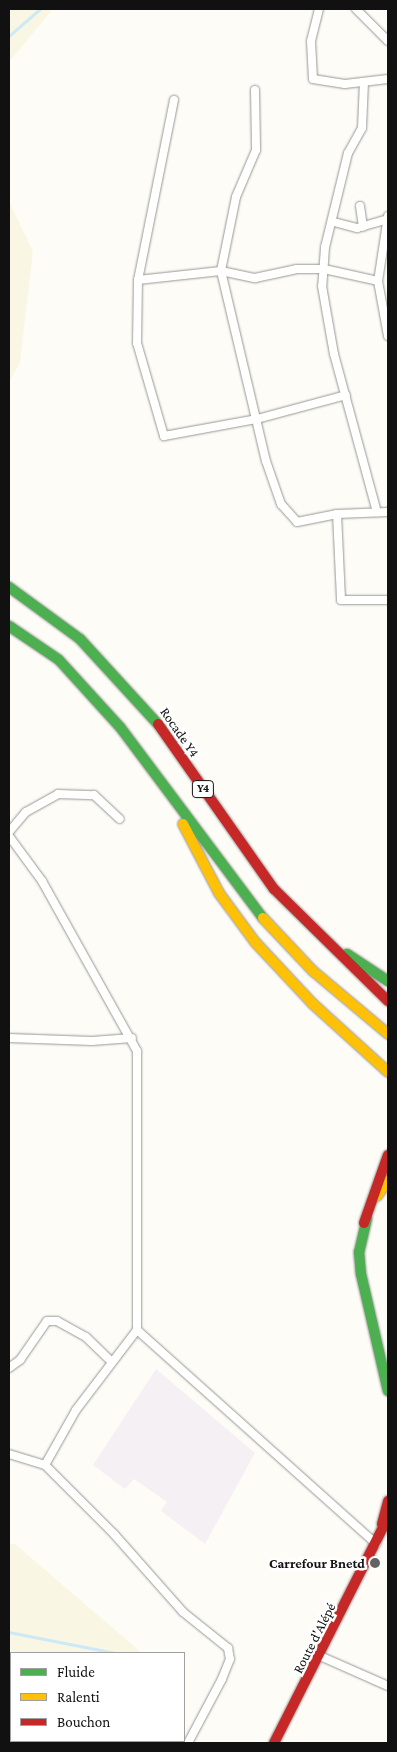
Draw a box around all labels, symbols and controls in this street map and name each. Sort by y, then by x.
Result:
street label: Rocade Y4 [157,704,203,760]
road number: Y4 [192,780,214,799]
place label: Carrefour Bnetd [269,1555,365,1571]
marker: Carrefour Bnetd [369,1557,381,1569]
street label: Route d'Alépé [289,1600,339,1676]
legend [10,1652,185,1742]
text: Fluide [57,1664,95,1680]
text: Ralenti [57,1689,100,1705]
text: Bouchon [57,1714,110,1730]

